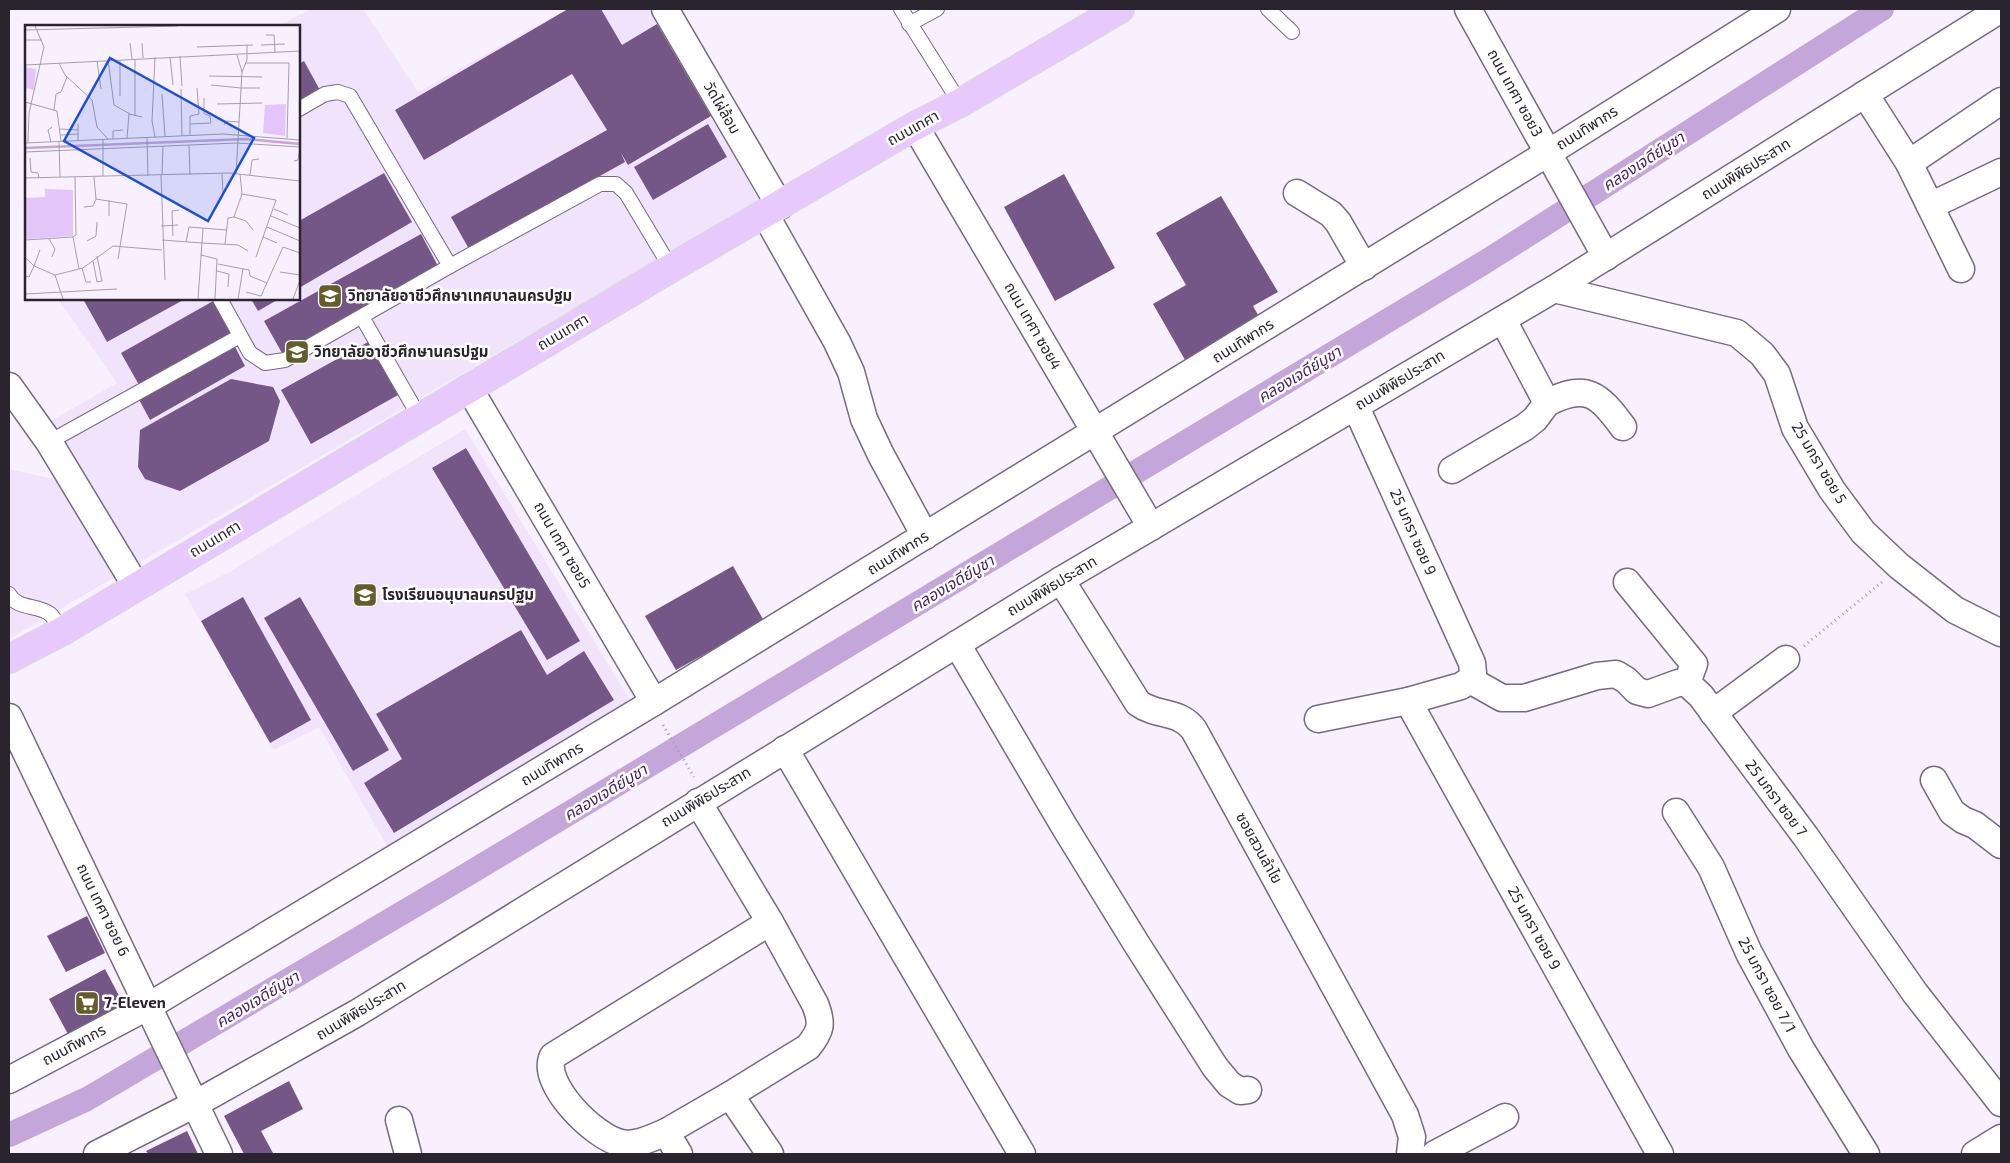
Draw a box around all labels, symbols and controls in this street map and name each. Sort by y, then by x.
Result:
inset map [25,25,300,300]
street label: ถนน เทศา ซอย3 [1484,46,1547,139]
street label: วัดไผ่ล้อม [701,78,745,137]
street label: ถนนทิพากร [1552,101,1621,153]
street label: ถนนเทศา [883,106,942,149]
water label: คลองเจดีย์บูชา [1598,126,1690,196]
street label: ถนนพิพิธประสาท [1698,134,1793,203]
street label: ถนน เทศา ซอย4 [1002,278,1066,373]
school or university icon: วิทยาลัยอาชีวศึกษาเทศบาลนครปฐม [317,283,343,309]
place label: วิทยาลัยอาชีวศึกษาเทศบาลนครปฐม [347,286,572,304]
street label: ถนนเทศา [534,309,591,353]
street label: ถนนทิพากร [1208,314,1277,366]
school or university icon: วิทยาลัยอาชีวศึกษานครปฐม [284,339,310,365]
water label: คลองเจดีย์บูชา [1254,340,1346,408]
place label: วิทยาลัยอาชีวศึกษานครปฐม [313,342,489,360]
street label: ถนนพิพิธประสาท [1351,345,1448,413]
street label: 25 มกรา ซอย 5 [1788,418,1851,507]
street label: 25 มกรา ซอย 9 [1387,486,1441,578]
street label: ถนน เทศา ซอย5 [531,498,595,591]
street label: ถนนเทศา [186,516,243,560]
street label: ถนนทิพากร [863,526,932,578]
water label: คลองเจดีย์บูชา [907,549,999,617]
street label: ถนนพิพิธประสาท [1003,551,1100,619]
school or university icon: โรงเรียนอนุบาลนครปฐม [352,582,378,608]
place label: โรงเรียนอนุบาลนครปฐม [382,585,534,604]
street label: ถนนทิพากร [517,738,586,789]
street label: 25 มกรา ซอย 7 [1742,755,1812,840]
water label: คลองเจดีย์บูชา [560,758,652,826]
street label: ถนนพิพิธประสาท [657,762,754,830]
street label: ซอยสวนลำไย [1233,809,1287,886]
street label: ถนน เทศา ซอย 6 [74,860,134,959]
street label: 25 มกรา ซอย 9 [1505,883,1565,972]
street label: 25 มกรา ซอย 7/1 [1735,934,1801,1035]
water label: คลองเจดีย์บูชา [212,965,304,1033]
street label: ถนนพิพิธประสาท [312,975,409,1043]
supermarket icon: 7-Eleven [74,990,100,1016]
place label: 7-Eleven [104,993,166,1011]
street label: ถนนทิพากร [39,1020,108,1068]

